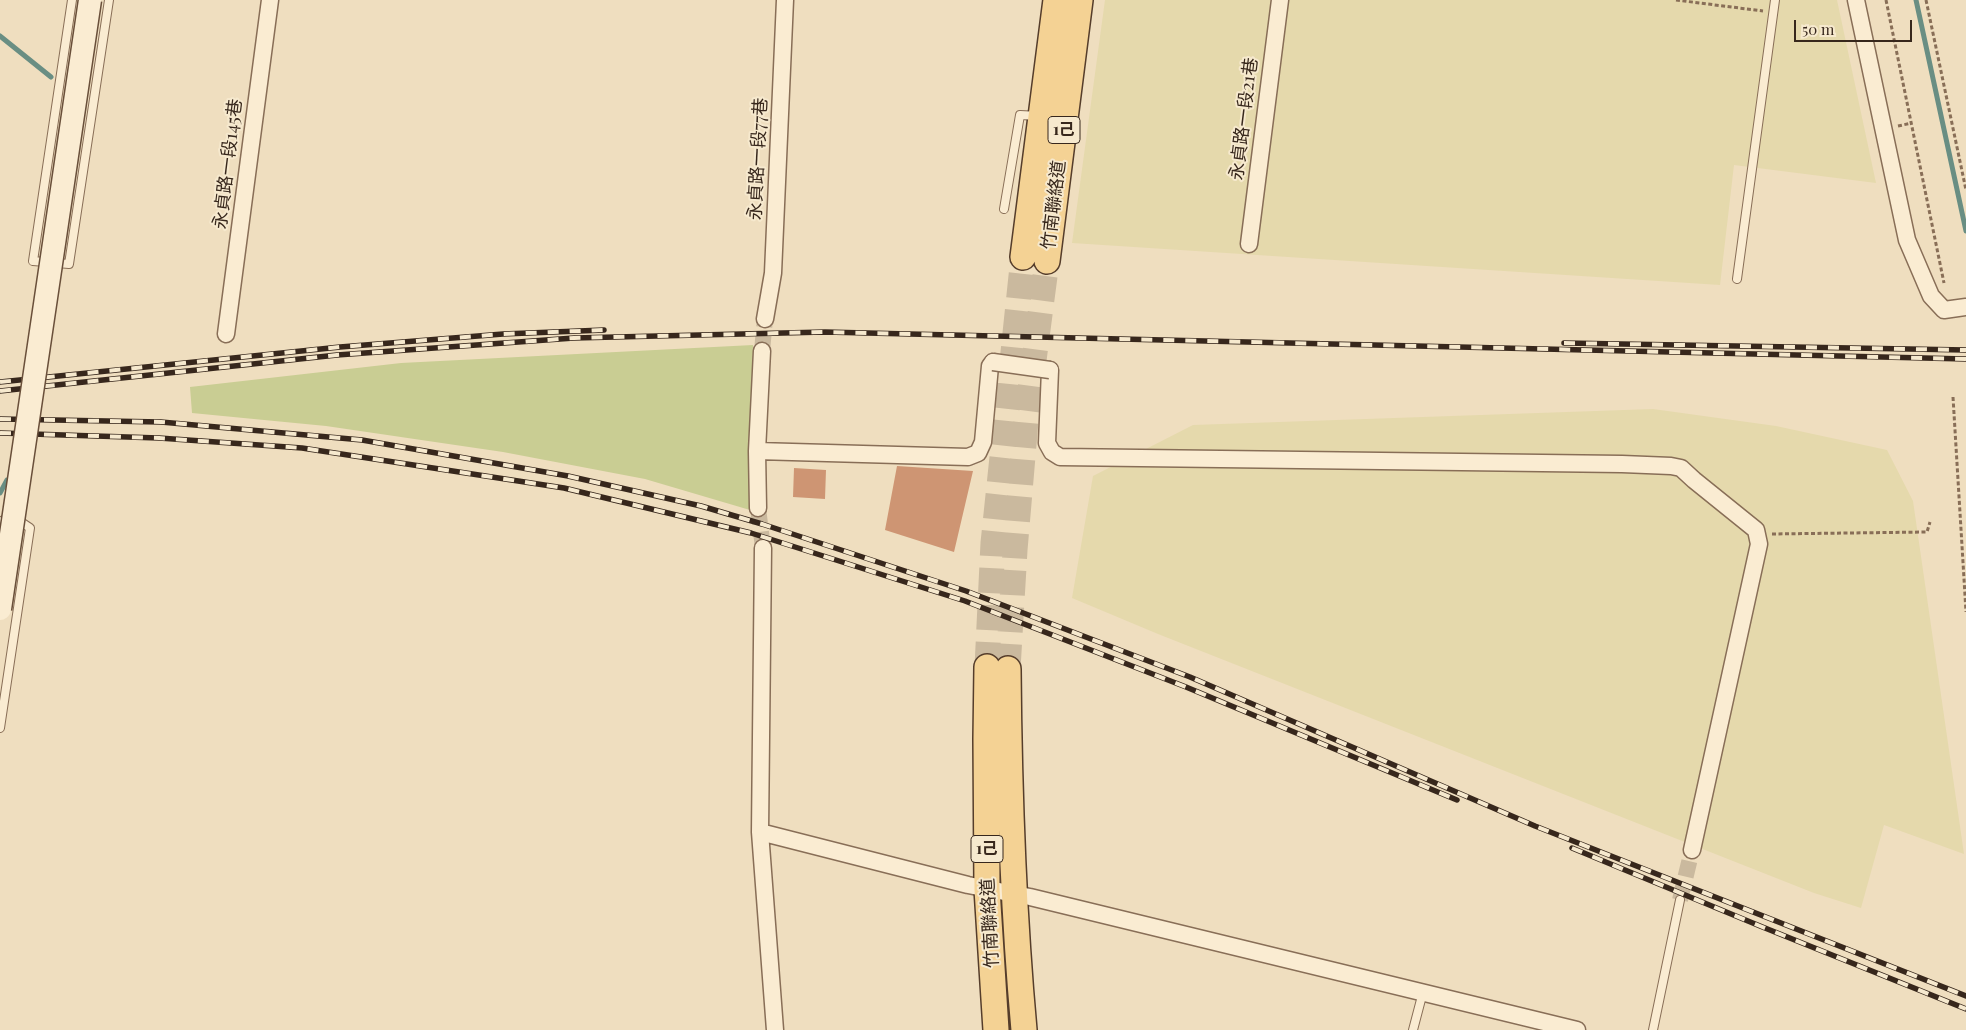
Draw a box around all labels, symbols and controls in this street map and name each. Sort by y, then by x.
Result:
scale bar [1796,10,1914,42]
text: 50 m [1802,19,1834,39]
street label: 永貞路一段21巷 [1226,57,1262,181]
street label: 永貞路一段77巷 [744,97,772,221]
street label: 永貞路一段145巷 [209,98,247,230]
road number: 1己 [1048,116,1080,144]
street label: 竹南聯絡道 [1038,159,1070,251]
road number: 1己 [971,836,1003,862]
street label: 竹南聯絡道 [977,877,1003,969]

